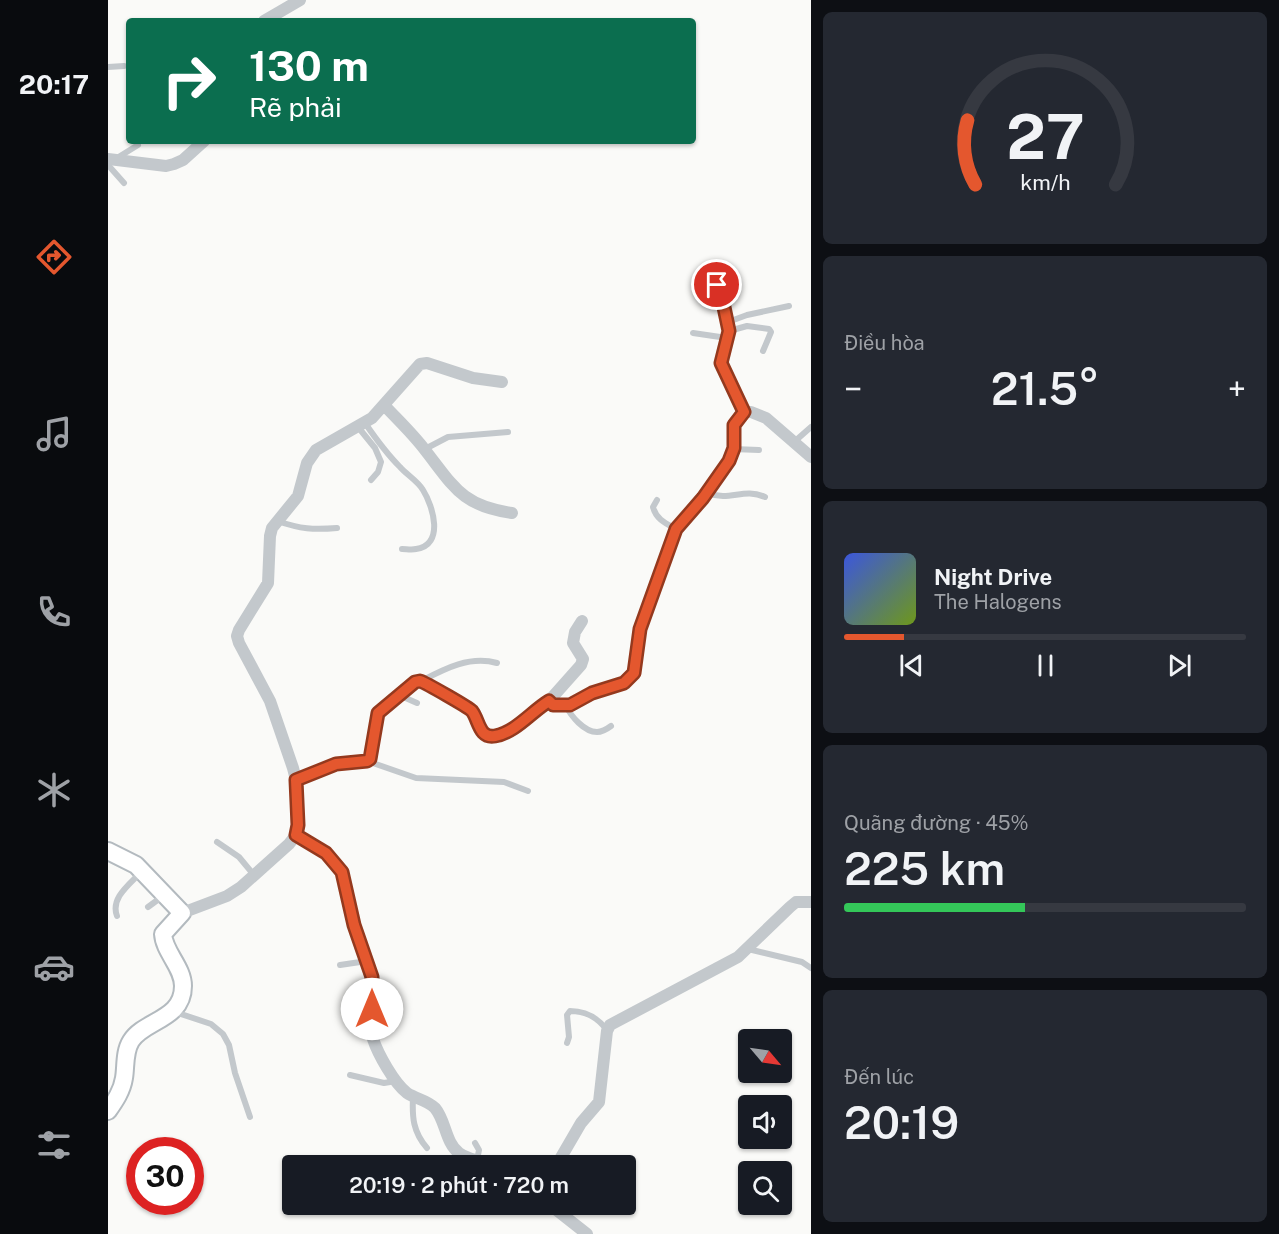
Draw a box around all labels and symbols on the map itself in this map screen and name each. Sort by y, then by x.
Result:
pin [691,259,742,310]
position arrow [340,977,404,1041]
north arrow [738,1029,792,1083]
speed limit sign: 30 [126,1137,204,1215]

